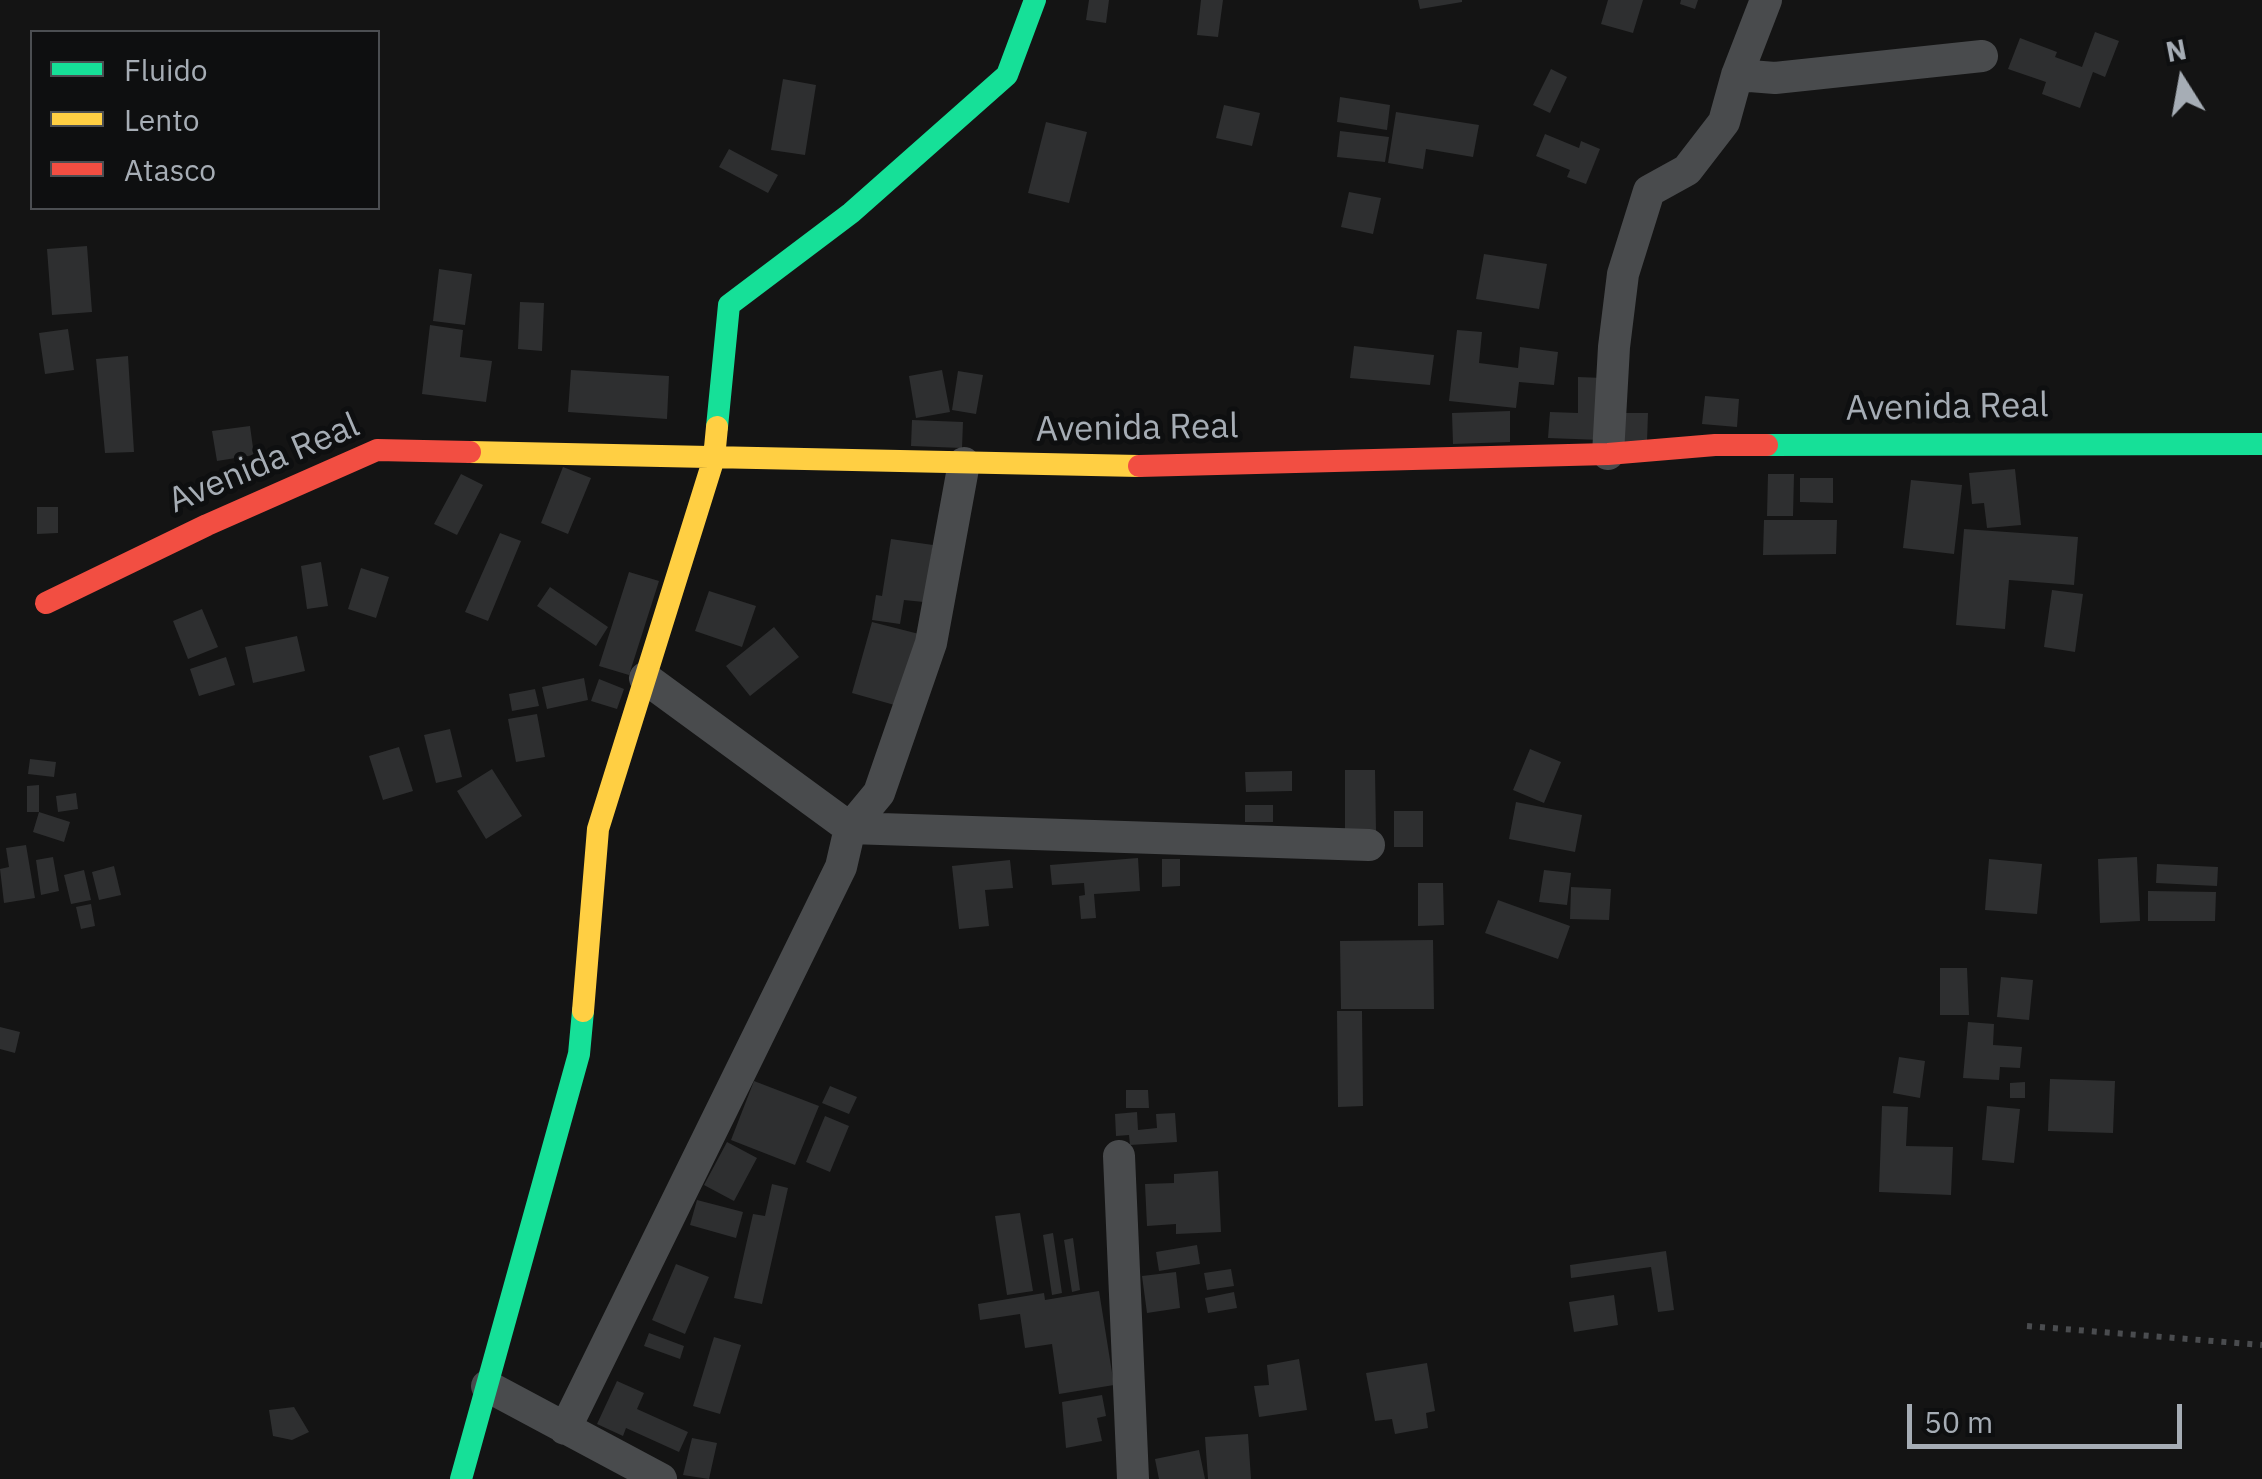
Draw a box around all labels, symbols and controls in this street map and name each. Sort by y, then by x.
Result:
legend [30,30,380,210]
north arrow [2132,30,2232,130]
text: N [2163,30,2190,70]
text: Fluido [124,50,208,89]
text: Lento [124,100,199,139]
text: Atasco [124,150,216,189]
street label: Avenida Real [1845,385,2049,431]
street label: Avenida Real [162,405,366,523]
street label: Avenida Real [1035,406,1239,452]
scale bar [1912,1384,2187,1446]
text: 50 m [1924,1402,1993,1441]

